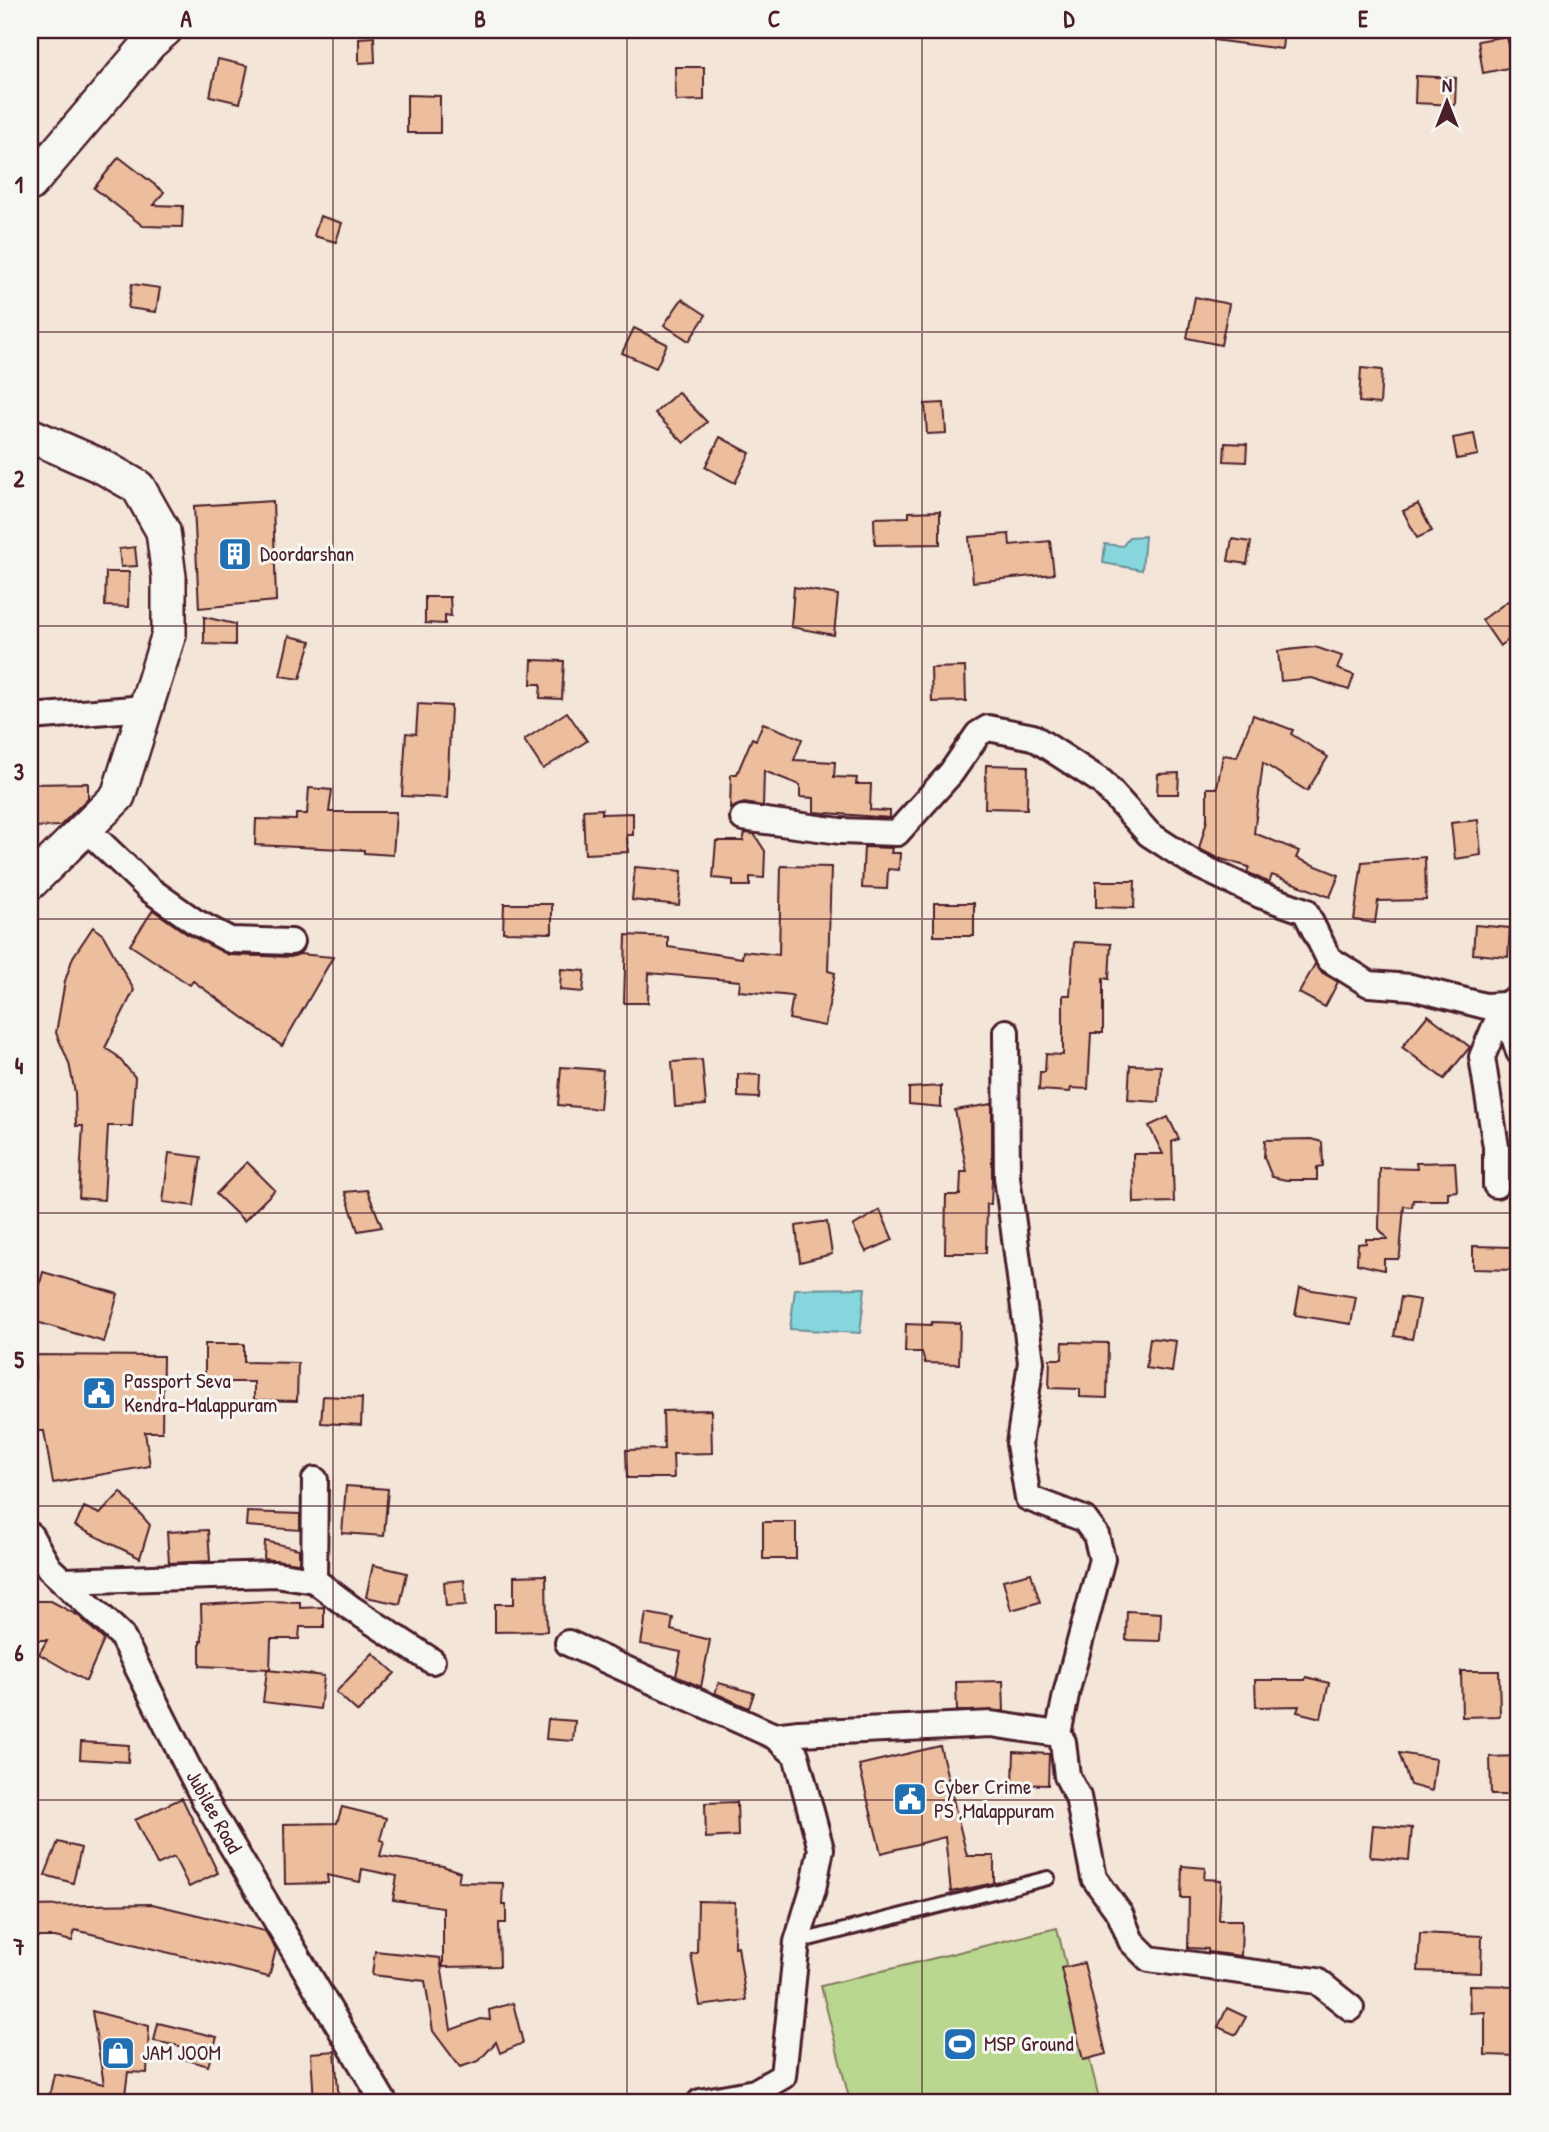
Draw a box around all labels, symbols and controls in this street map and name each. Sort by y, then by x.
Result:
text: A [180,3,192,34]
text: B [474,3,486,34]
text: C [768,3,780,34]
text: D [1064,3,1076,34]
text: E [1358,3,1369,34]
north arrow [1412,66,1482,136]
text: N [1442,72,1452,98]
text: 1 [15,169,23,200]
text: 2 [14,463,25,494]
building icon: Doordarshan [216,535,254,573]
place label: Doordarshan [260,539,354,568]
text: 3 [14,756,24,787]
text: 4 [15,1050,24,1081]
text: 5 [14,1344,24,1375]
place label: Passport Seva Kendra-Malappuram [124,1366,277,1419]
public building icon: Passport Seva Kendra-Malappuram [80,1374,118,1412]
text: 6 [14,1637,24,1668]
street label: Jubilee Road [180,1765,249,1859]
place label: Cyber Crime PS ,Malappuram [934,1772,1054,1825]
public building icon: Cyber Crime PS ,Malappuram [891,1780,929,1818]
text: 7 [12,1931,25,1962]
sports icon: MSP Ground [941,2025,979,2063]
place label: MSP Ground [984,2029,1074,2058]
shop icon: JAM JOOM [99,2034,137,2072]
place label: JAM JOOM [142,2038,221,2067]

